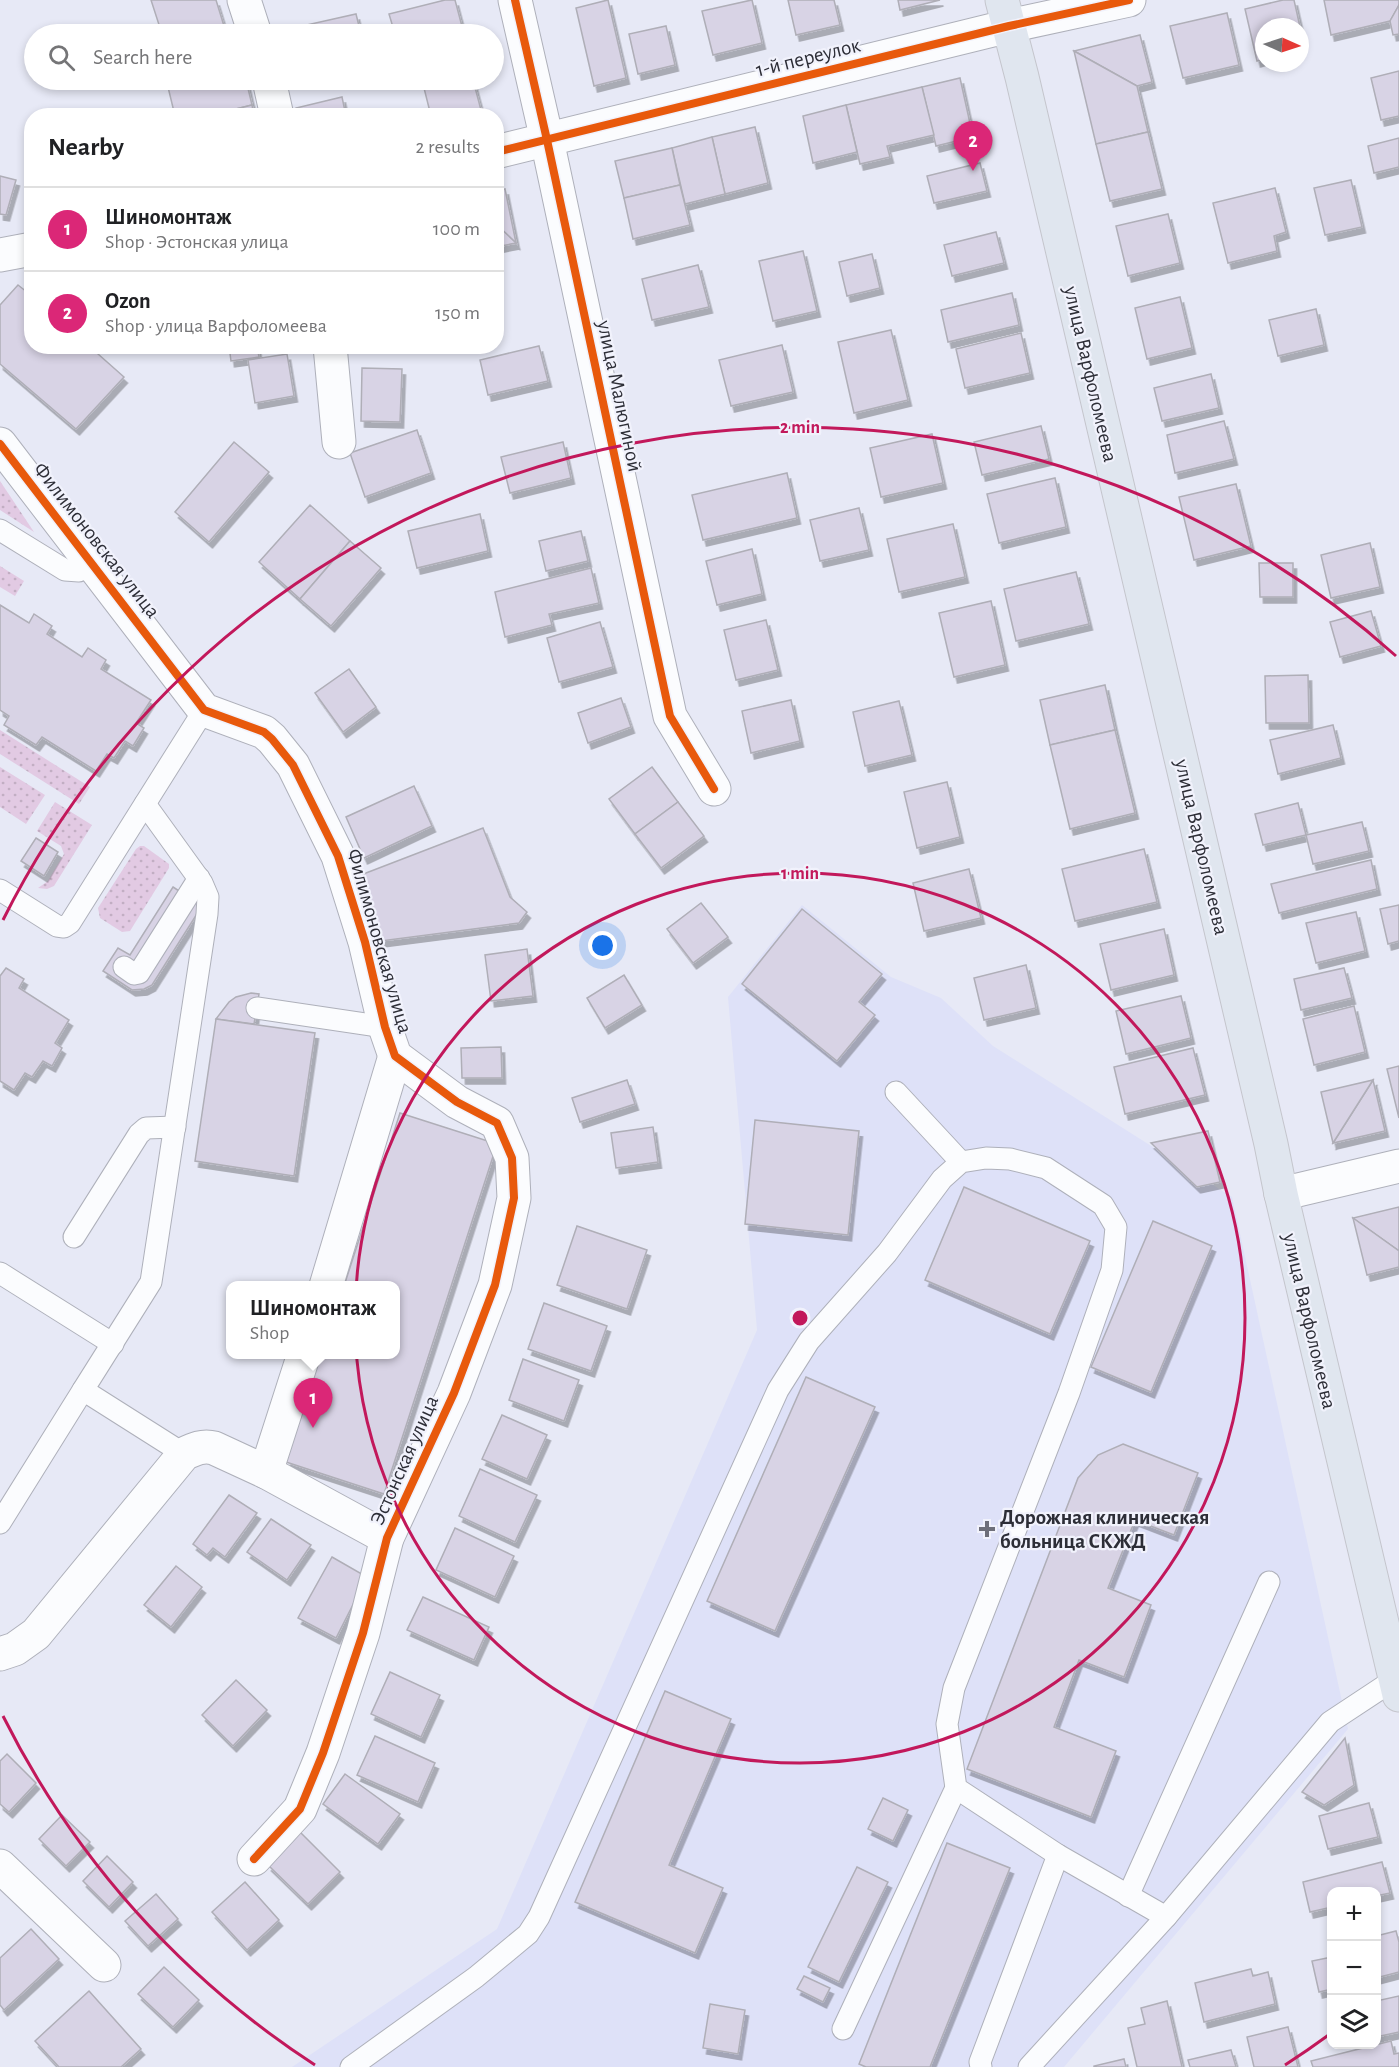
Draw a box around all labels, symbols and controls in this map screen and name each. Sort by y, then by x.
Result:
north arrow [1255,18,1309,72]
search box [24,24,504,90]
street label: 1-й переулок [754,34,863,81]
icon: search [45,41,78,74]
text: Search here [93,46,192,68]
pin: 2 [954,122,992,171]
text: Nearby [48,134,124,160]
text: 2 results [416,137,480,157]
text: Шиномонтаж [105,206,232,228]
text: 1 [64,219,71,239]
text: 100 m [433,219,480,239]
text: Shop · Эстонская улица [105,232,289,252]
street label: улица Варфоломеева [1060,283,1121,464]
text: Ozon [105,290,151,312]
text: 2 [63,303,72,323]
text: 150 m [435,303,480,323]
text: Shop · улица Варфоломеева [105,316,327,336]
street label: улица Малюгиной [593,318,646,474]
text: 2 min [780,419,820,437]
street label: Филимоновская улица [29,458,164,622]
street label: улица Варфоломеева [1171,756,1232,937]
street label: Филимоновская улица [343,846,416,1036]
text: 1 min [781,865,819,883]
your location [588,931,617,960]
street label: улица Варфоломеева [1279,1230,1340,1411]
popup [226,1281,400,1359]
text: Шиномонтаж [250,1297,376,1319]
centre of rings [790,1308,810,1328]
text: Shop [250,1323,289,1343]
pin: 1 [294,1378,332,1428]
street label: Эстонская улица [367,1392,443,1528]
place label: Дорожная клиническая больница СКЖД [1000,1507,1209,1552]
marker: Дорожная клиническая больница СКЖД [978,1520,996,1538]
map controls [1327,1887,1381,2049]
button: + [1327,1887,1381,1941]
button: − [1327,1941,1381,1995]
button: layers [1327,1995,1381,2049]

